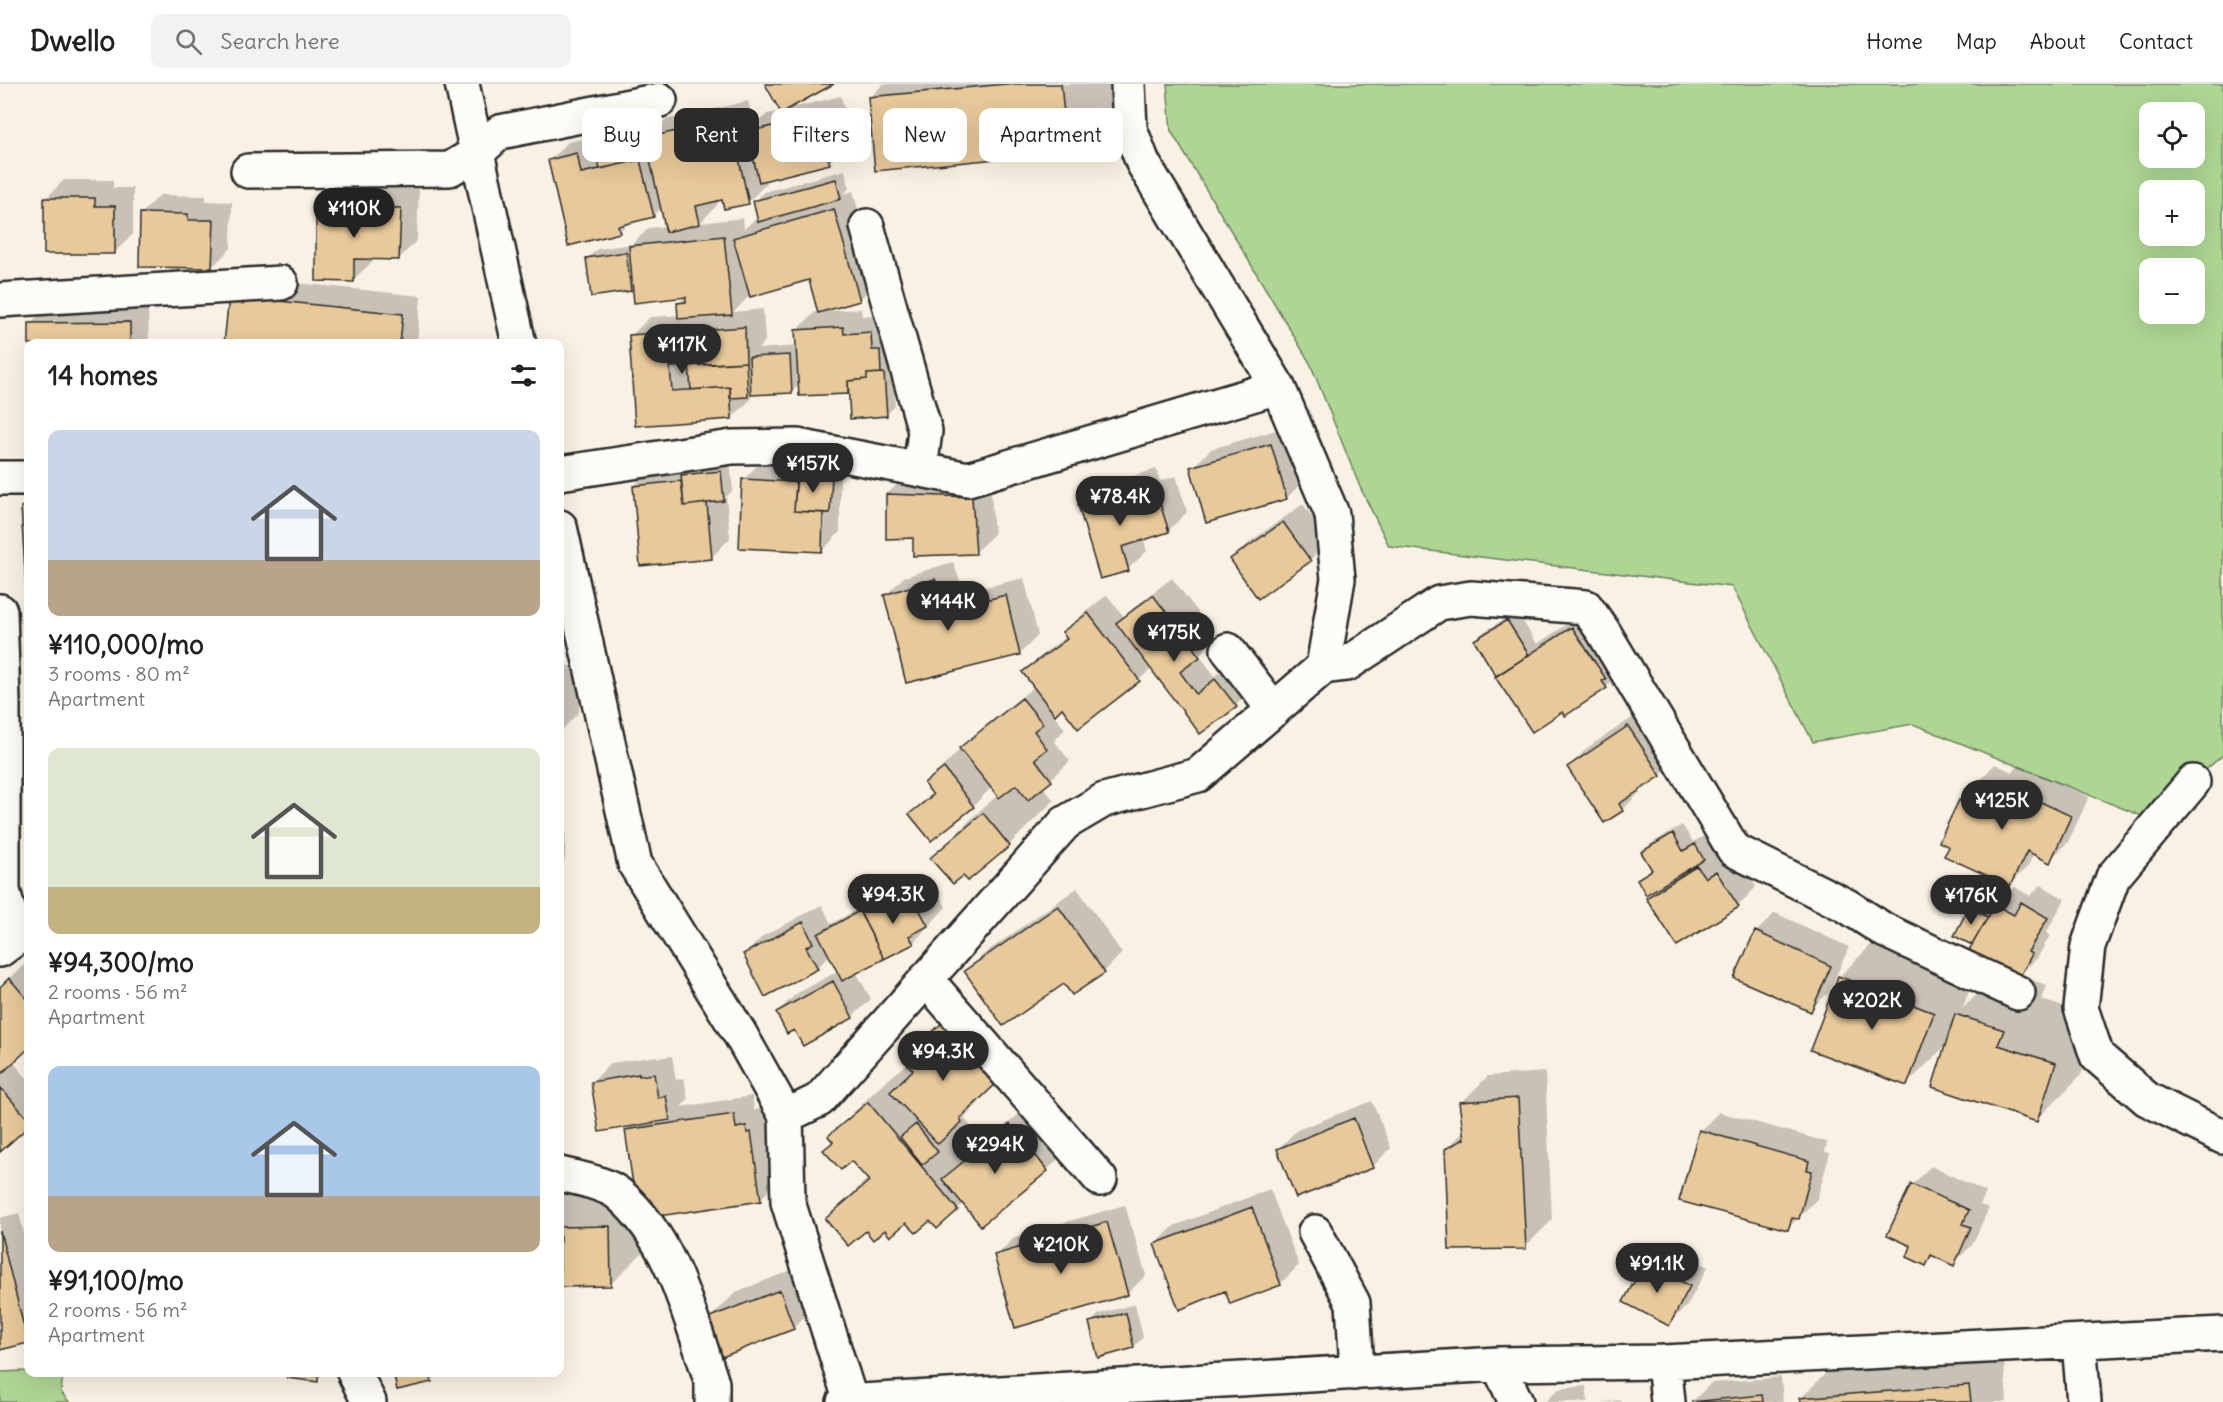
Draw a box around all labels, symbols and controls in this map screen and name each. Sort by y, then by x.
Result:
search box [151,14,571,68]
text: Dwello [30,23,115,59]
icon: search [172,25,205,58]
text: Search here [220,27,340,55]
text: Home [1866,28,1923,55]
text: Map [1956,28,1997,55]
text: About [2030,28,2086,55]
text: Contact [2119,28,2193,55]
map controls [2139,102,2205,324]
button: locate [2139,102,2205,168]
chip: Buy [582,108,662,162]
chip: Rent [674,108,759,162]
chip: Filters [771,108,871,162]
chip: New [883,108,967,162]
chip: Apartment [979,108,1123,162]
button: + [2139,180,2205,246]
pin: ¥110K [312,188,396,239]
text: ¥110K [327,195,381,220]
button: − [2139,258,2205,324]
pin: ¥117K [640,324,724,375]
text: ¥117K [657,331,707,356]
text: 14 homes [48,359,158,392]
icon: filters [507,359,540,392]
pin: ¥157K [771,443,855,494]
text: ¥157K [786,450,840,475]
icon: home [240,469,348,577]
pin: ¥78.4K [1071,476,1169,527]
text: ¥78.4K [1090,483,1150,508]
pin: ¥144K [906,581,990,632]
text: ¥144K [920,588,976,613]
pin: ¥175K [1132,612,1216,663]
text: ¥175K [1147,619,1201,644]
text: ¥110,000/mo [48,628,204,661]
text: 3 rooms · 80 m² [48,661,190,686]
text: Apartment [48,686,145,711]
pin: ¥125K [1960,780,2044,831]
icon: home [240,787,348,895]
text: ¥125K [1975,787,2029,812]
pin: ¥94.3K [844,874,942,925]
pin: ¥176K [1929,875,2013,926]
text: ¥94.3K [862,881,924,906]
text: ¥176K [1944,882,1998,907]
text: ¥94,300/mo [48,946,194,979]
text: 2 rooms · 56 m² [48,979,188,1004]
pin: ¥202K [1830,980,1914,1031]
text: ¥202K [1842,987,1902,1012]
text: Apartment [48,1004,145,1029]
pin: ¥94.3K [894,1031,992,1082]
text: ¥94.3K [912,1038,974,1063]
icon: home [240,1105,348,1213]
pin: ¥294K [953,1124,1037,1175]
text: ¥294K [966,1131,1024,1156]
pin: ¥210K [1019,1224,1103,1275]
text: ¥210K [1033,1231,1089,1256]
pin: ¥91.1K [1608,1243,1706,1294]
text: ¥91.1K [1630,1250,1684,1275]
text: ¥91,100/mo [48,1264,184,1297]
text: 2 rooms · 56 m² [48,1297,188,1322]
text: Apartment [48,1322,145,1347]

